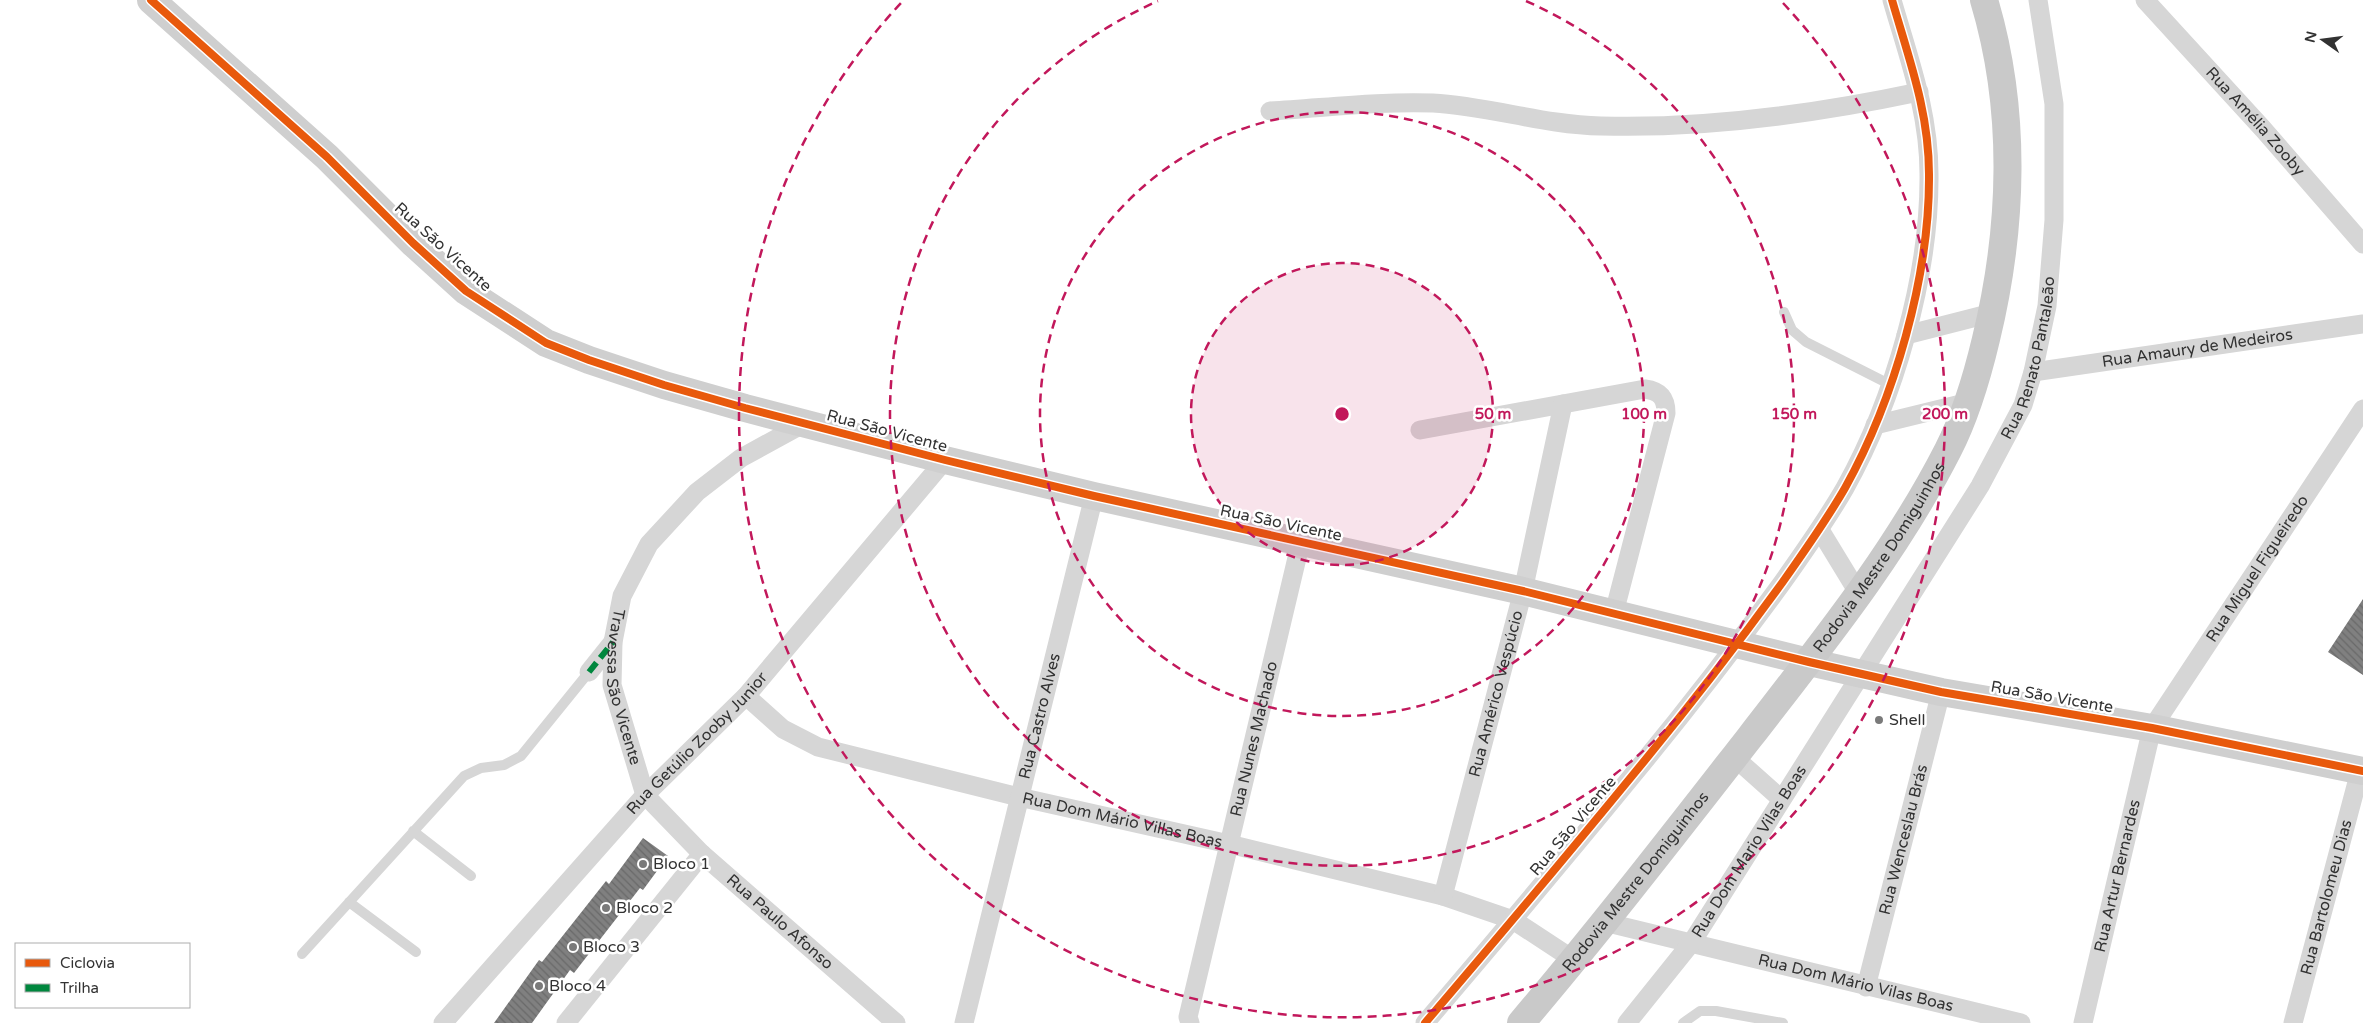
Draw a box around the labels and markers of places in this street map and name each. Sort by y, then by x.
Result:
centre of rings [1333,405,1351,423]
place label: Shell [1889,710,1926,730]
marker: Shell [1873,714,1885,726]
place label: Bloco 1 [653,854,710,874]
marker: Bloco 1 [637,858,649,870]
place label: Bloco 2 [616,898,673,918]
marker: Bloco 2 [600,902,612,914]
place label: Bloco 3 [583,937,640,957]
marker: Bloco 3 [567,941,579,953]
place label: Bloco 4 [549,976,606,996]
marker: Bloco 4 [533,980,545,992]

